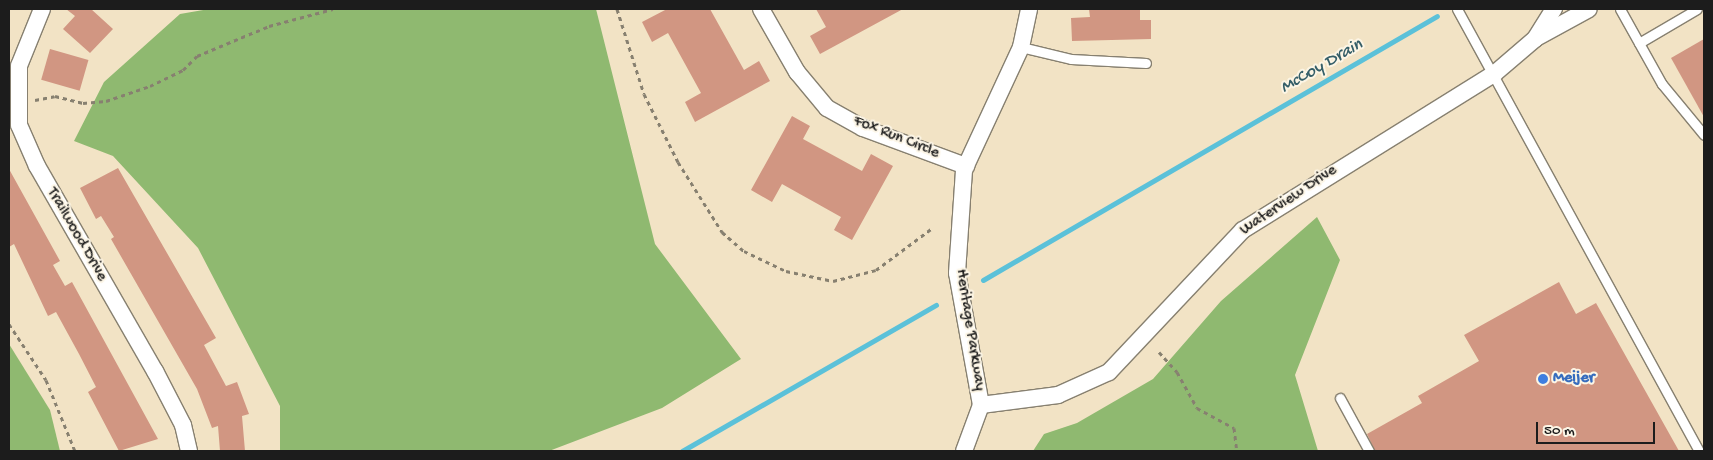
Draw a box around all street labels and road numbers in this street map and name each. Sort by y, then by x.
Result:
street label: Fox Run Circle [850,112,942,164]
street label: Waterview Drive [1237,162,1341,240]
street label: Trailwood Drive [42,185,110,285]
street label: Heritage Parkway [950,268,988,392]

